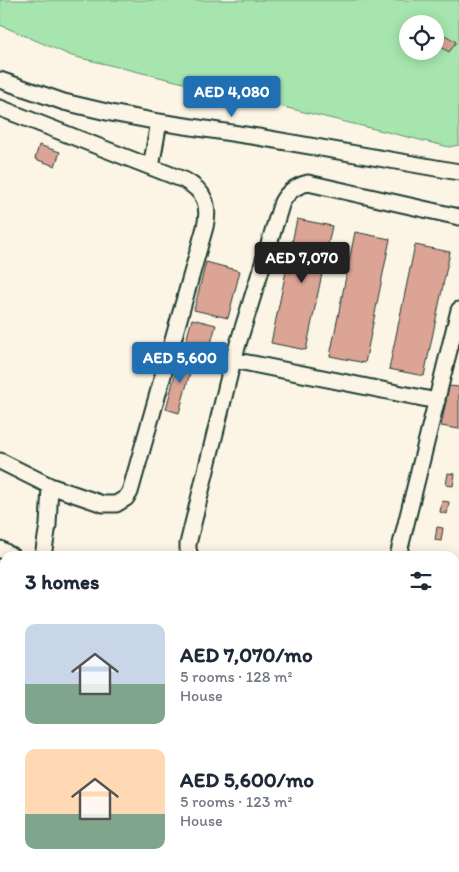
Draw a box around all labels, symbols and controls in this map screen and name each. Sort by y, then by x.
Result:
map controls [399,15,444,60]
button: locate [399,15,444,60]
pin: AED 4,080 [175,76,289,118]
text: AED 4,080 [194,82,270,101]
pin: AED 7,070 [245,242,359,284]
text: AED 7,070 [266,248,338,267]
pin: AED 5,600 [123,342,237,384]
text: AED 5,600 [143,348,217,367]
icon: filters [407,567,435,595]
text: 3 homes [25,569,100,594]
text: AED 7,070/mo [180,642,313,667]
icon: home [65,644,125,704]
text: 5 rooms · 128 m² [180,667,292,686]
text: House [180,686,223,705]
text: AED 5,600/mo [180,767,314,792]
icon: home [65,769,125,829]
text: 5 rooms · 123 m² [180,792,292,811]
text: House [180,811,223,830]

